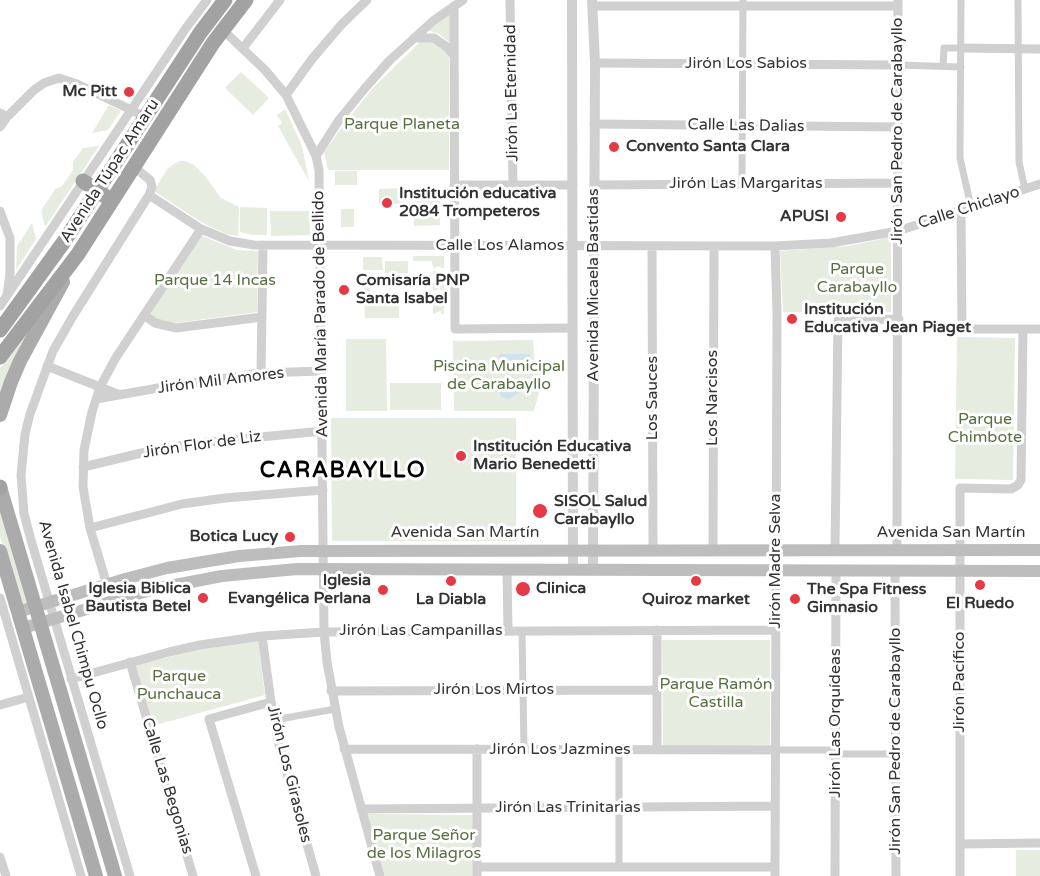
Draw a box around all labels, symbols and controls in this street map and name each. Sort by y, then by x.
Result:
street label: Jirón San Pedro de Carabayllo [888,18,908,244]
street label: Jirón La Eternidad [501,24,523,162]
street label: Jirón Los Sabios [685,54,807,74]
place label: Mc Pitt [62,82,117,102]
marker: Mc Pitt [122,85,136,99]
street label: Avenida Túpac Amaru [56,96,164,246]
park label: Parque Planeta [344,115,460,135]
street label: Calle Las Dalias [687,115,805,137]
place label: Convento Santa Clara [626,137,790,157]
marker: Convento Santa Clara [607,140,621,154]
street label: Jirón Las Margaritas [669,174,823,194]
street label: Calle Chiclayo [916,183,1022,233]
place label: Institución educativa 2084 Trompeteros [399,184,557,222]
street label: Avenida Micaela Bastidas [584,188,604,382]
street label: Avenida María Parado de Bellido [309,190,333,438]
marker: Institución educativa 2084 Trompeteros [380,196,394,210]
place label: APUSI [780,207,829,227]
marker: APUSI [834,210,848,224]
street label: Calle Los Alamos [436,236,564,256]
park label: Parque Carabayllo [817,260,897,298]
park label: Parque 14 Incas [154,271,276,291]
place label: Comisaría PNP Santa Isabel [356,271,470,309]
marker: Comisaría PNP Santa Isabel [337,283,351,297]
place label: Institución Educativa Jean Piaget [804,300,971,338]
marker: Institución Educativa Jean Piaget [785,312,799,326]
street label: Los Narcisos [703,350,723,446]
street label: Los Sauces [643,356,663,440]
park label: Piscina Municipal de Carabayllo [433,357,565,395]
street label: Jirón Mil Amores [157,364,285,398]
park label: Parque Chimbote [948,410,1022,448]
street label: Jirón Flor de Liz [142,427,262,463]
place label: Institución Educativa Mario Benedetti [473,437,631,475]
marker: Institución Educativa Mario Benedetti [454,449,468,463]
district label: CARABAYLLO [260,458,426,484]
place label: SISOL Salud Carabayllo [554,492,647,530]
street label: Jirón Madre Selva [766,494,786,628]
marker: SISOL Salud Carabayllo [531,502,549,520]
street label: Avenida Isabel Chimpu Ocllo [34,518,112,732]
street label: Avenida San Martín [391,523,539,543]
street label: Avenida San Martín [877,523,1025,543]
place label: Botica Lucy [189,527,278,547]
marker: Botica Lucy [283,530,297,544]
place label: Iglesia Evangélica Perlana [228,571,371,609]
marker: La Diabla [444,574,458,588]
marker: Quiroz market [689,574,703,588]
marker: El Ruedo [973,578,987,592]
place label: Iglesia Biblica Bautista Betel [85,579,191,617]
place label: Clinica [536,579,586,599]
marker: Clinica [514,580,532,598]
place label: The Spa Fitness Gimnasio [807,580,926,618]
marker: Iglesia Evangélica Perlana [376,583,390,597]
place label: La Diabla [416,590,486,610]
place label: Quiroz market [642,590,750,610]
marker: Iglesia Biblica Bautista Betel [196,591,210,605]
marker: The Spa Fitness Gimnasio [788,592,802,606]
place label: El Ruedo [946,594,1014,614]
street label: Jirón Las Campanillas [339,621,503,641]
street label: Jirón San Pedro de Carabayllo [886,628,906,854]
street label: Jirón Pacífico [950,631,970,733]
street label: Jirón Las Orquídeas [826,648,846,798]
park label: Parque Punchauca [137,667,221,705]
park label: Parque Ramón Castilla [660,675,772,713]
street label: Jirón Los Mirtos [434,680,554,700]
street label: Jirón Los Girasoles [263,703,315,845]
street label: Calle Las Begonias [137,715,197,857]
street label: Jirón Los Jazmines [489,740,631,760]
street label: Jirón Las Trinitarias [495,798,641,818]
park label: Parque Señor de los Milagros [367,826,481,864]

